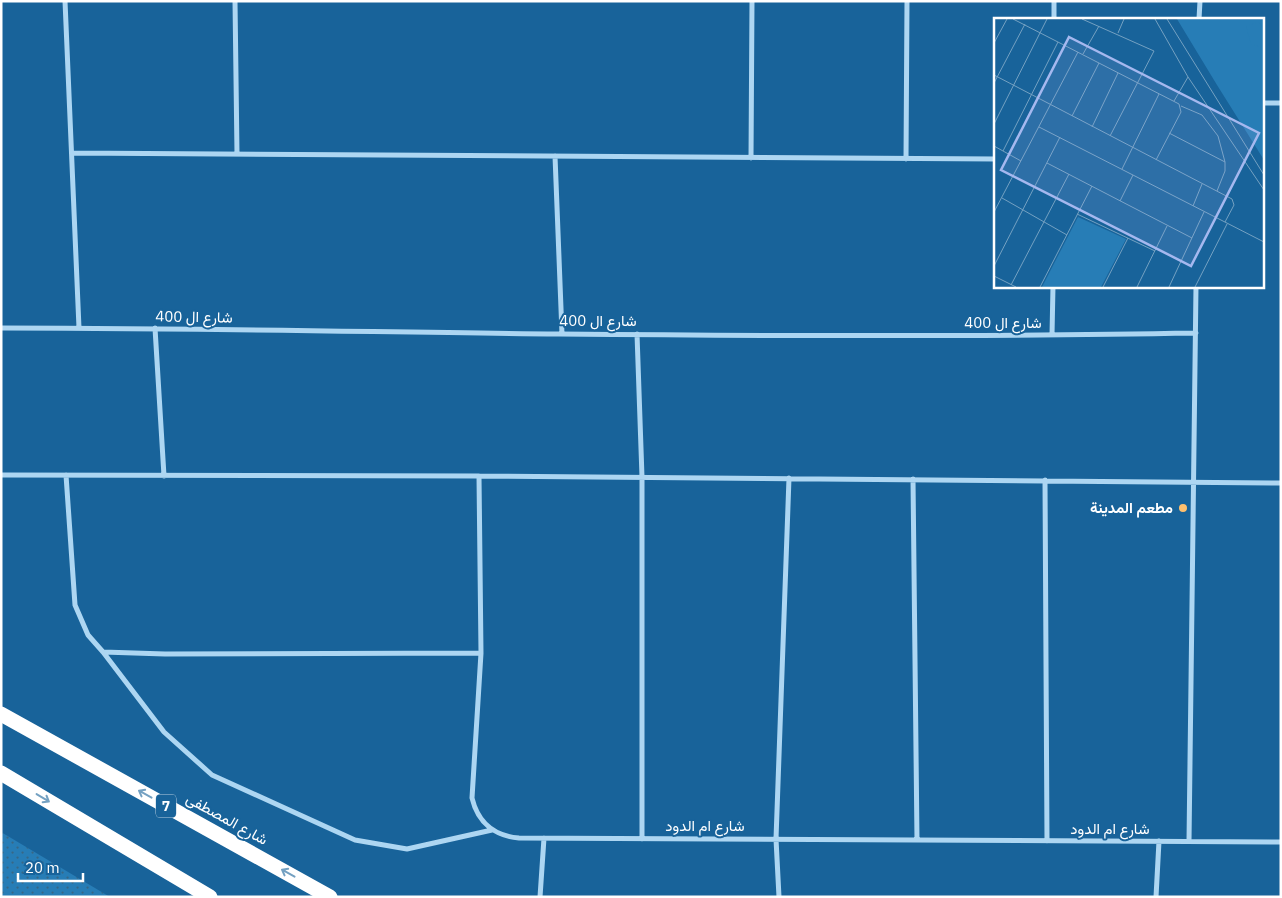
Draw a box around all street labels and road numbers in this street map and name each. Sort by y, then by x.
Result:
street label: شارع ال 400 [155,306,233,329]
street label: شارع ال 400 [559,311,637,332]
street label: شارع ال 400 [964,313,1042,334]
street label: شارع المصطفى [182,788,271,851]
road number: 7 [156,794,176,818]
street label: شارع ام الدود [665,816,745,837]
street label: شارع ام الدود [1070,819,1150,840]

